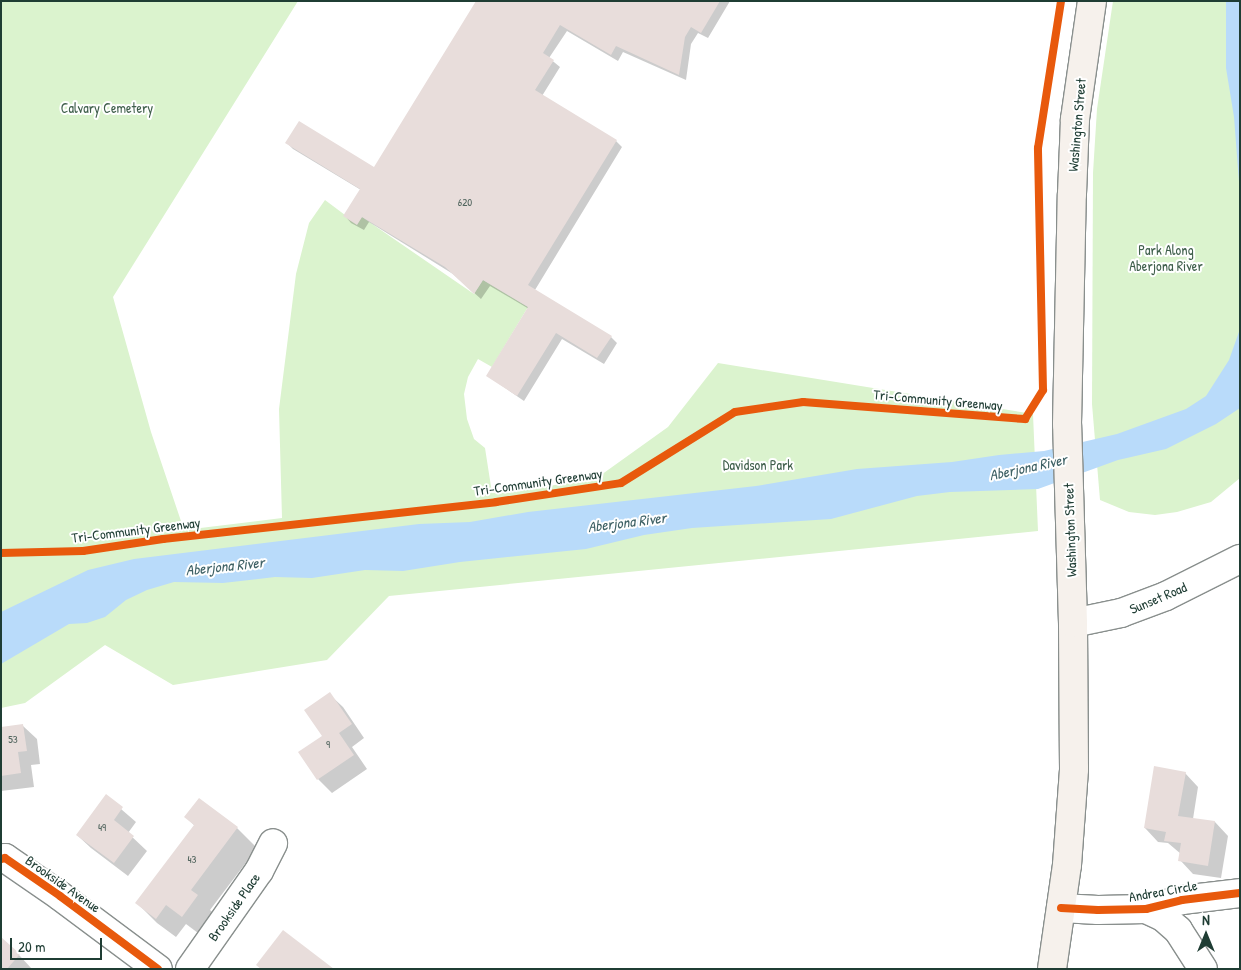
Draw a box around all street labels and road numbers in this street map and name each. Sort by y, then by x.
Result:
street label: Washington Street [1065,78,1089,172]
street label: Tri-Community Greenway [873,386,1003,414]
street label: Tri-Community Greenway [473,465,603,499]
street label: Washington Street [1060,483,1080,577]
street label: Tri-Community Greenway [71,514,201,546]
street label: Sunset Road [1127,578,1189,618]
street label: Brookside Avenue [22,852,104,916]
street label: Brookside Place [204,870,264,944]
street label: Andrea Circle [1127,877,1199,905]

